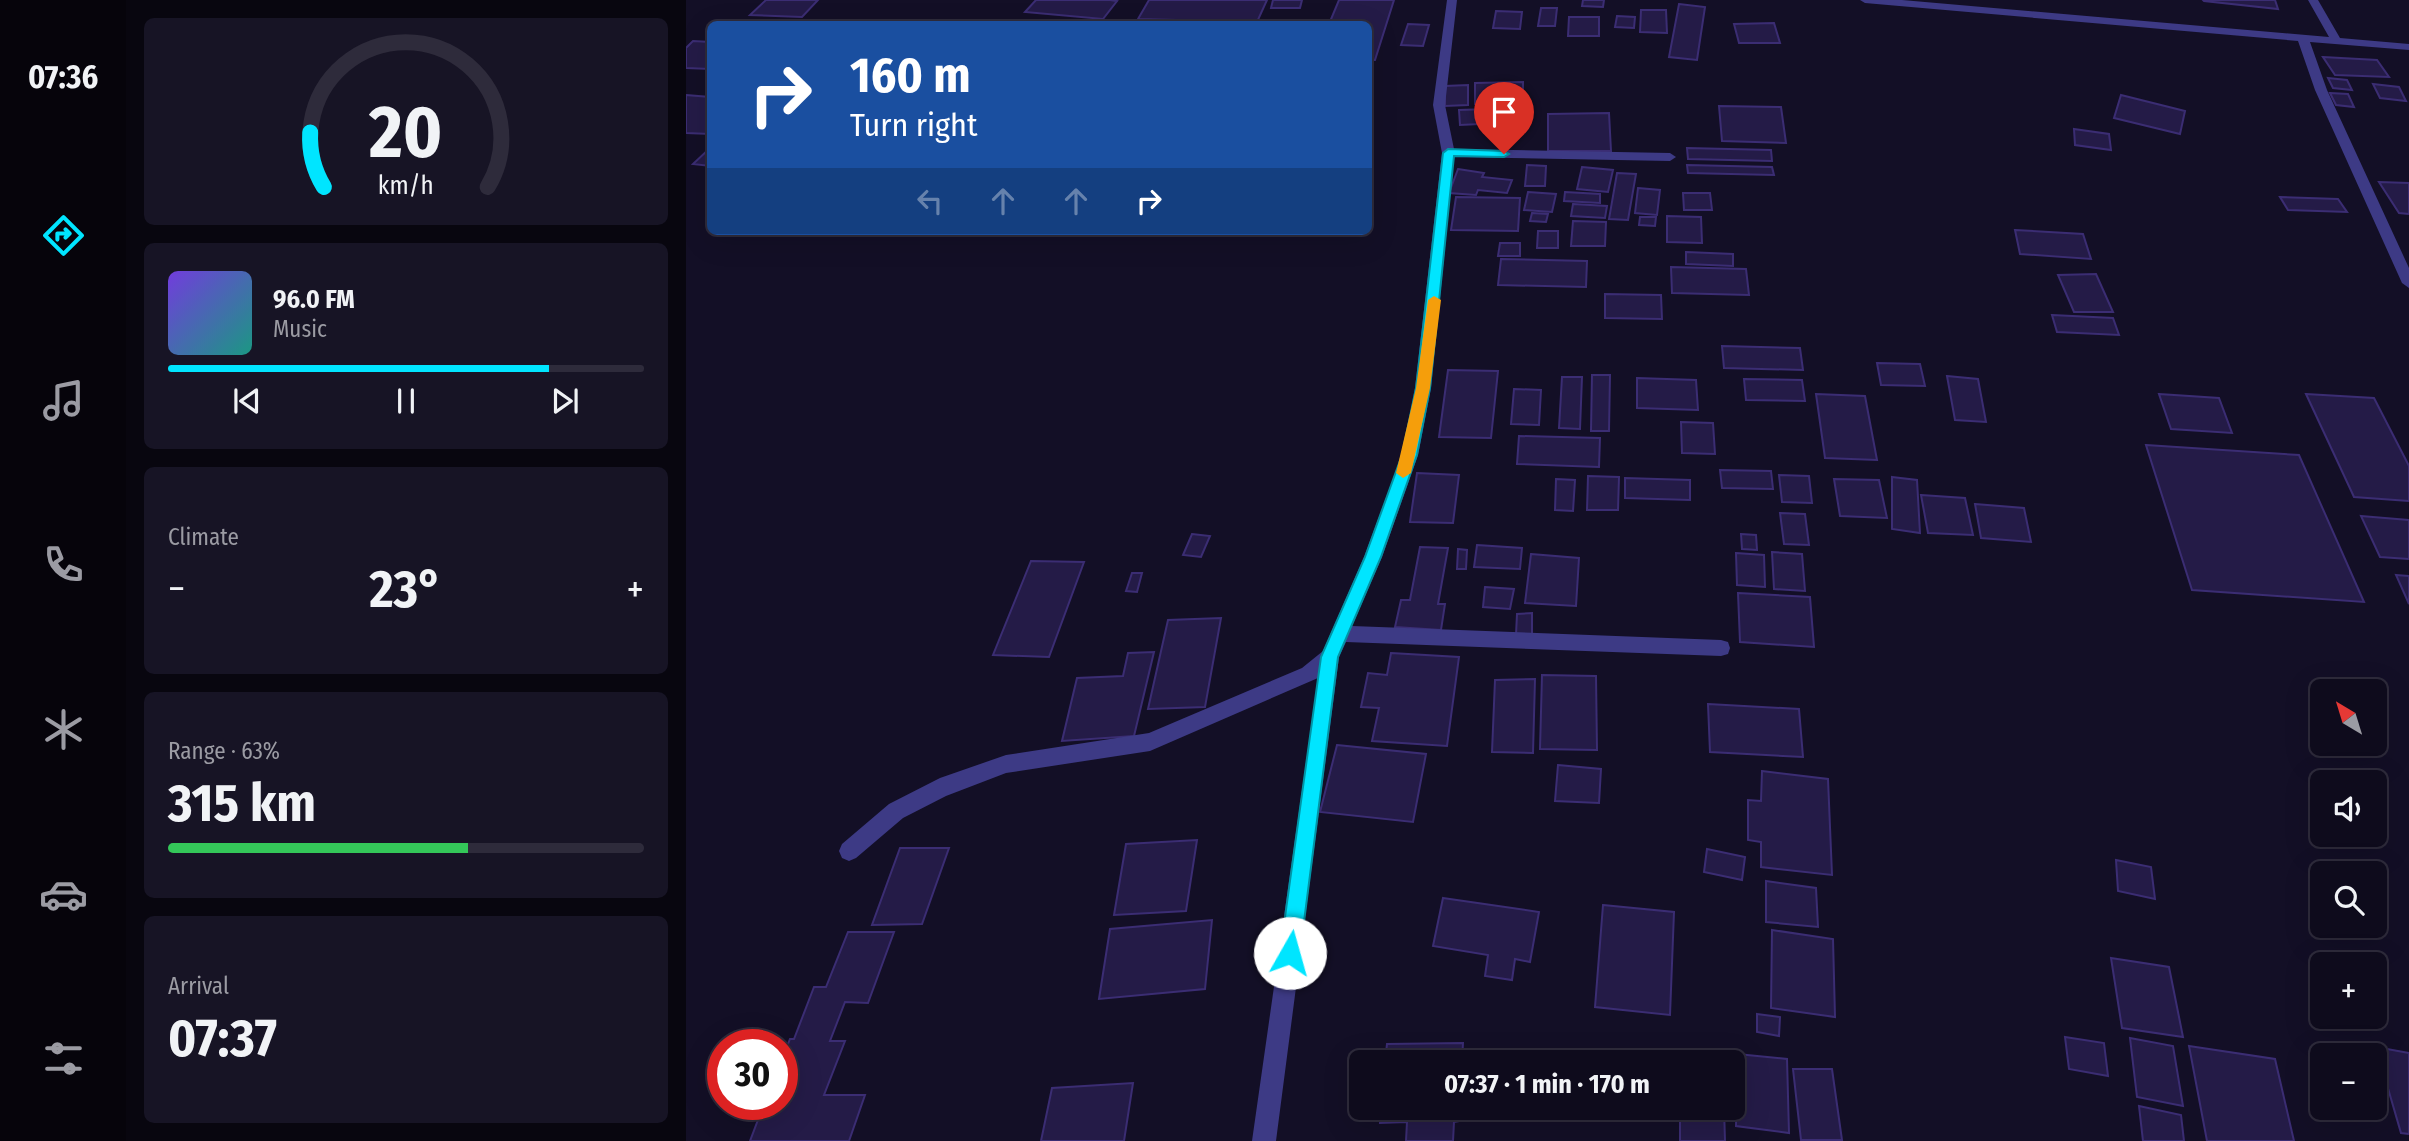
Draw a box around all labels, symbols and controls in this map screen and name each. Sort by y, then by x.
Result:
text: 160 m [850,46,971,105]
icon: right [735,49,826,140]
text: 07:36 [28,58,98,96]
pin [1474,82,1534,154]
text: 20 [368,90,443,177]
icon: arrive [1485,93,1523,131]
text: Turn right [850,106,977,144]
text: km/h [378,171,434,201]
icon: left [911,182,949,220]
icon: ahead [984,182,1022,220]
icon: ahead [1057,182,1095,220]
icon: right [1130,182,1168,220]
icon: directions [39,211,88,260]
text: 96.0 FM [273,284,355,315]
text: Music [273,315,327,343]
icon: music [39,376,88,425]
icon: previous [228,382,266,420]
icon: pause [387,382,425,420]
icon: next [546,382,584,420]
text: Climate [168,523,239,551]
icon: phone [39,540,88,589]
text: 23° [369,558,442,621]
text: − [168,566,185,612]
text: + [627,566,644,612]
north arrow [2310,679,2387,756]
map controls [2310,679,2387,1120]
icon: climate [39,705,88,754]
text: Range · 63% [168,737,280,765]
button: sound [2310,770,2387,847]
text: 315 km [168,772,316,835]
button: search [2310,861,2387,938]
icon: car [39,870,88,919]
position arrow [1253,916,1327,990]
button: + [2310,952,2387,1029]
text: Arrival [168,972,229,1000]
text: 07:37 [168,1007,277,1070]
speed limit sign: 30 [707,1029,798,1120]
icon: filters [39,1034,88,1083]
button: − [2310,1043,2387,1120]
text: 07:37 · 1 min · 170 m [1444,1069,1650,1100]

